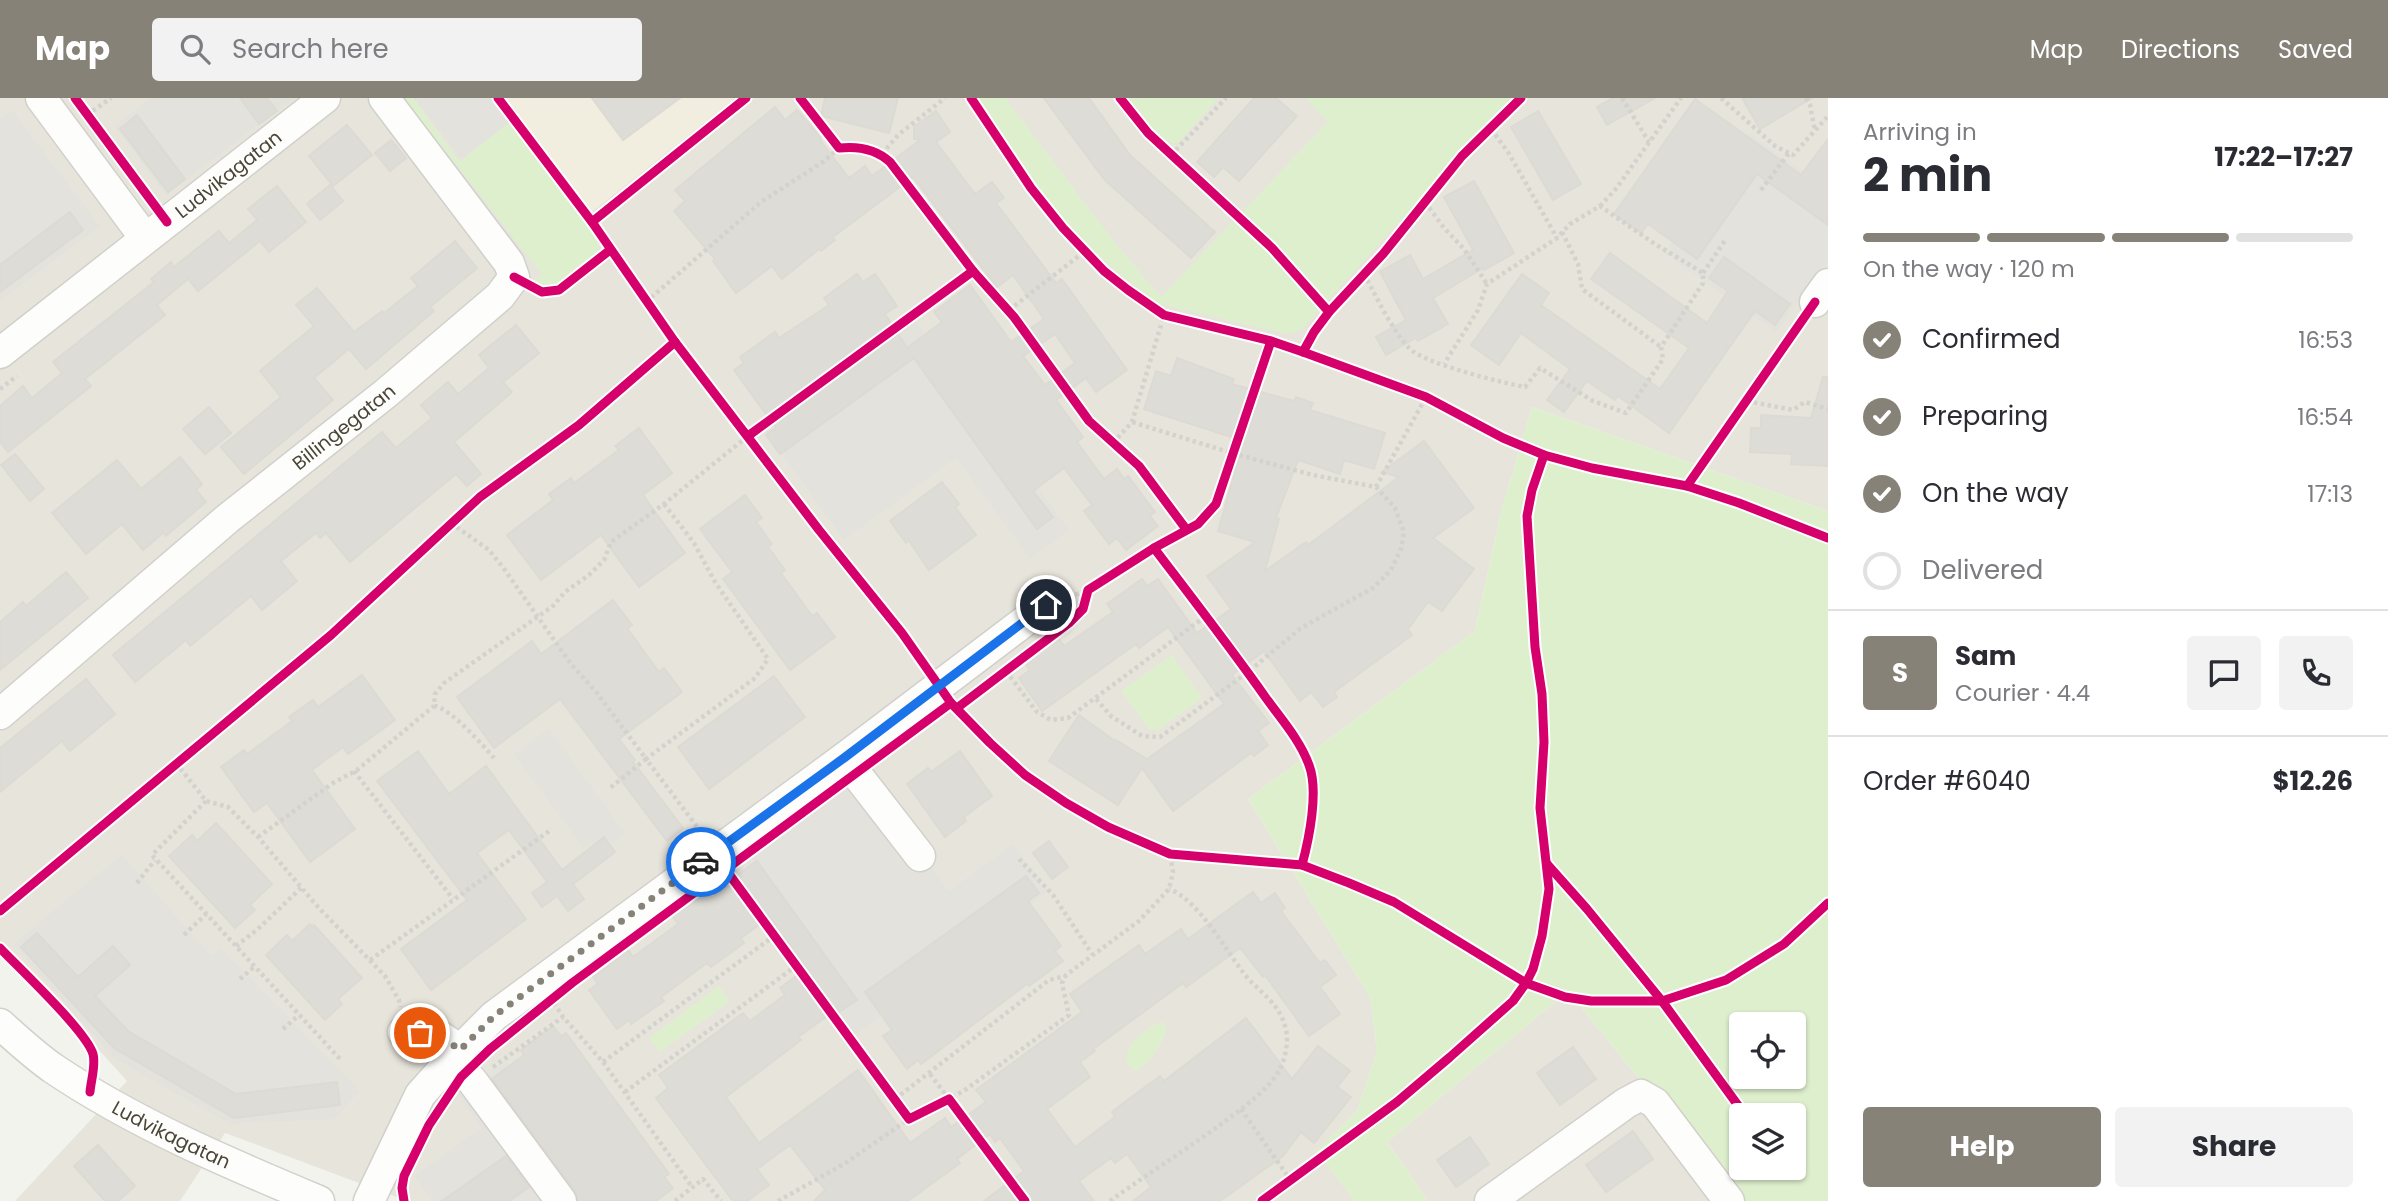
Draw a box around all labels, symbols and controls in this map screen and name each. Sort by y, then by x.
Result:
search box [152,18,642,81]
text: Map [35,25,110,72]
icon: search [176,30,214,68]
text: Search here [232,31,389,67]
text: Map [2030,33,2083,66]
text: Directions [2121,33,2240,66]
text: Saved [2278,33,2353,66]
text: Arriving in [1863,116,1977,148]
street label: Ludvikagatan [169,124,287,224]
text: 17:22–17:27 [2214,139,2353,175]
text: 2 min [1863,143,1992,207]
text: On the way · 120 m [1863,253,2075,285]
icon: check [1863,321,1901,359]
text: Confirmed [1922,321,2060,357]
text: 16:53 [2298,324,2353,356]
street label: Billingegatan [286,377,401,476]
icon: check [1863,398,1901,436]
text: Preparing [1922,398,2048,434]
text: 16:54 [2297,401,2353,433]
icon: check [1863,475,1901,513]
text: On the way [1922,475,2069,511]
text: 17:13 [2307,478,2353,510]
text: Delivered [1922,552,2043,588]
pin [1016,575,1076,635]
icon: home [1027,586,1065,624]
button: chat [2187,636,2261,710]
button: phone [2279,636,2353,710]
text: Sam [1955,638,2016,674]
text: S [1892,655,1908,691]
text: Courier · 4.4 [1955,677,2090,709]
text: Order #6040 [1863,763,2031,799]
text: $12.26 [2273,763,2353,799]
courier [666,827,736,897]
icon: car [682,843,720,881]
pin [390,1003,450,1063]
map controls [1729,1012,1806,1180]
button: locate [1729,1012,1806,1089]
icon: bag [401,1014,439,1052]
street label: Ludvikagatan [107,1094,235,1175]
button: layers [1729,1103,1806,1180]
button: Help [1863,1107,2101,1187]
button: Share [2115,1107,2353,1187]

